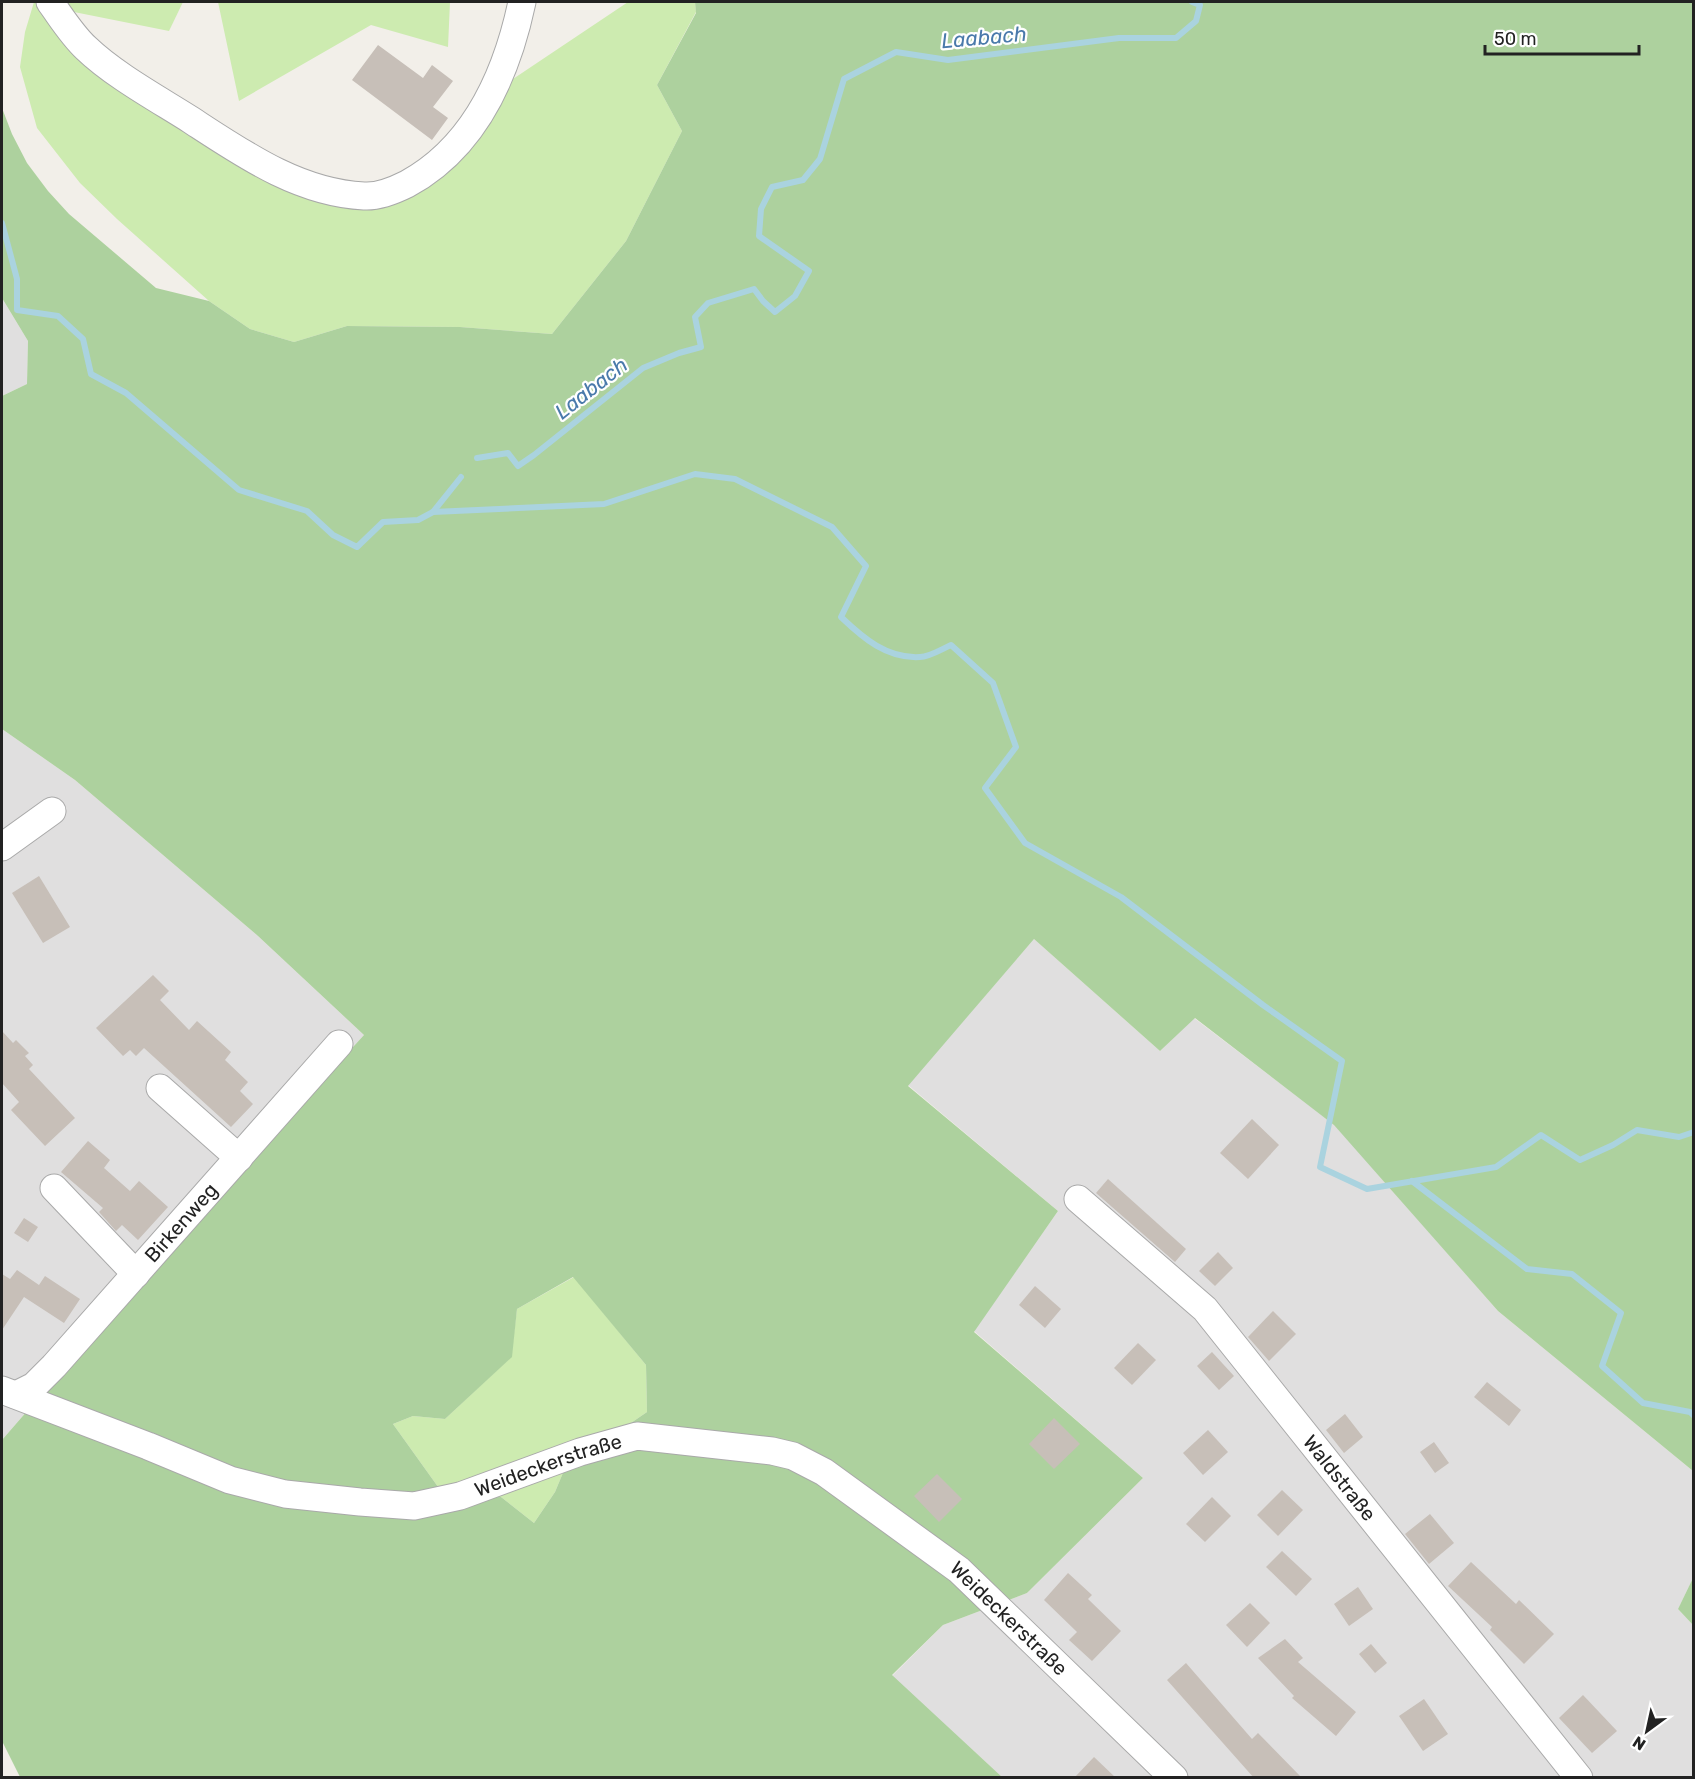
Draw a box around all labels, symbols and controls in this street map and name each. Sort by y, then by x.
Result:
scale bar [1485,18,1640,56]
water label: Laabach [940,21,1028,53]
text: 50 m [1494,28,1537,50]
water label: Laabach [550,352,632,424]
street label: Birkenweg [140,1178,222,1267]
street label: Weideckerstraße [471,1429,624,1502]
street label: Waldstraße [1298,1430,1381,1526]
street label: Weideckerstraße [945,1556,1072,1680]
north arrow [1617,1701,1677,1761]
text: N [1629,1732,1649,1754]

